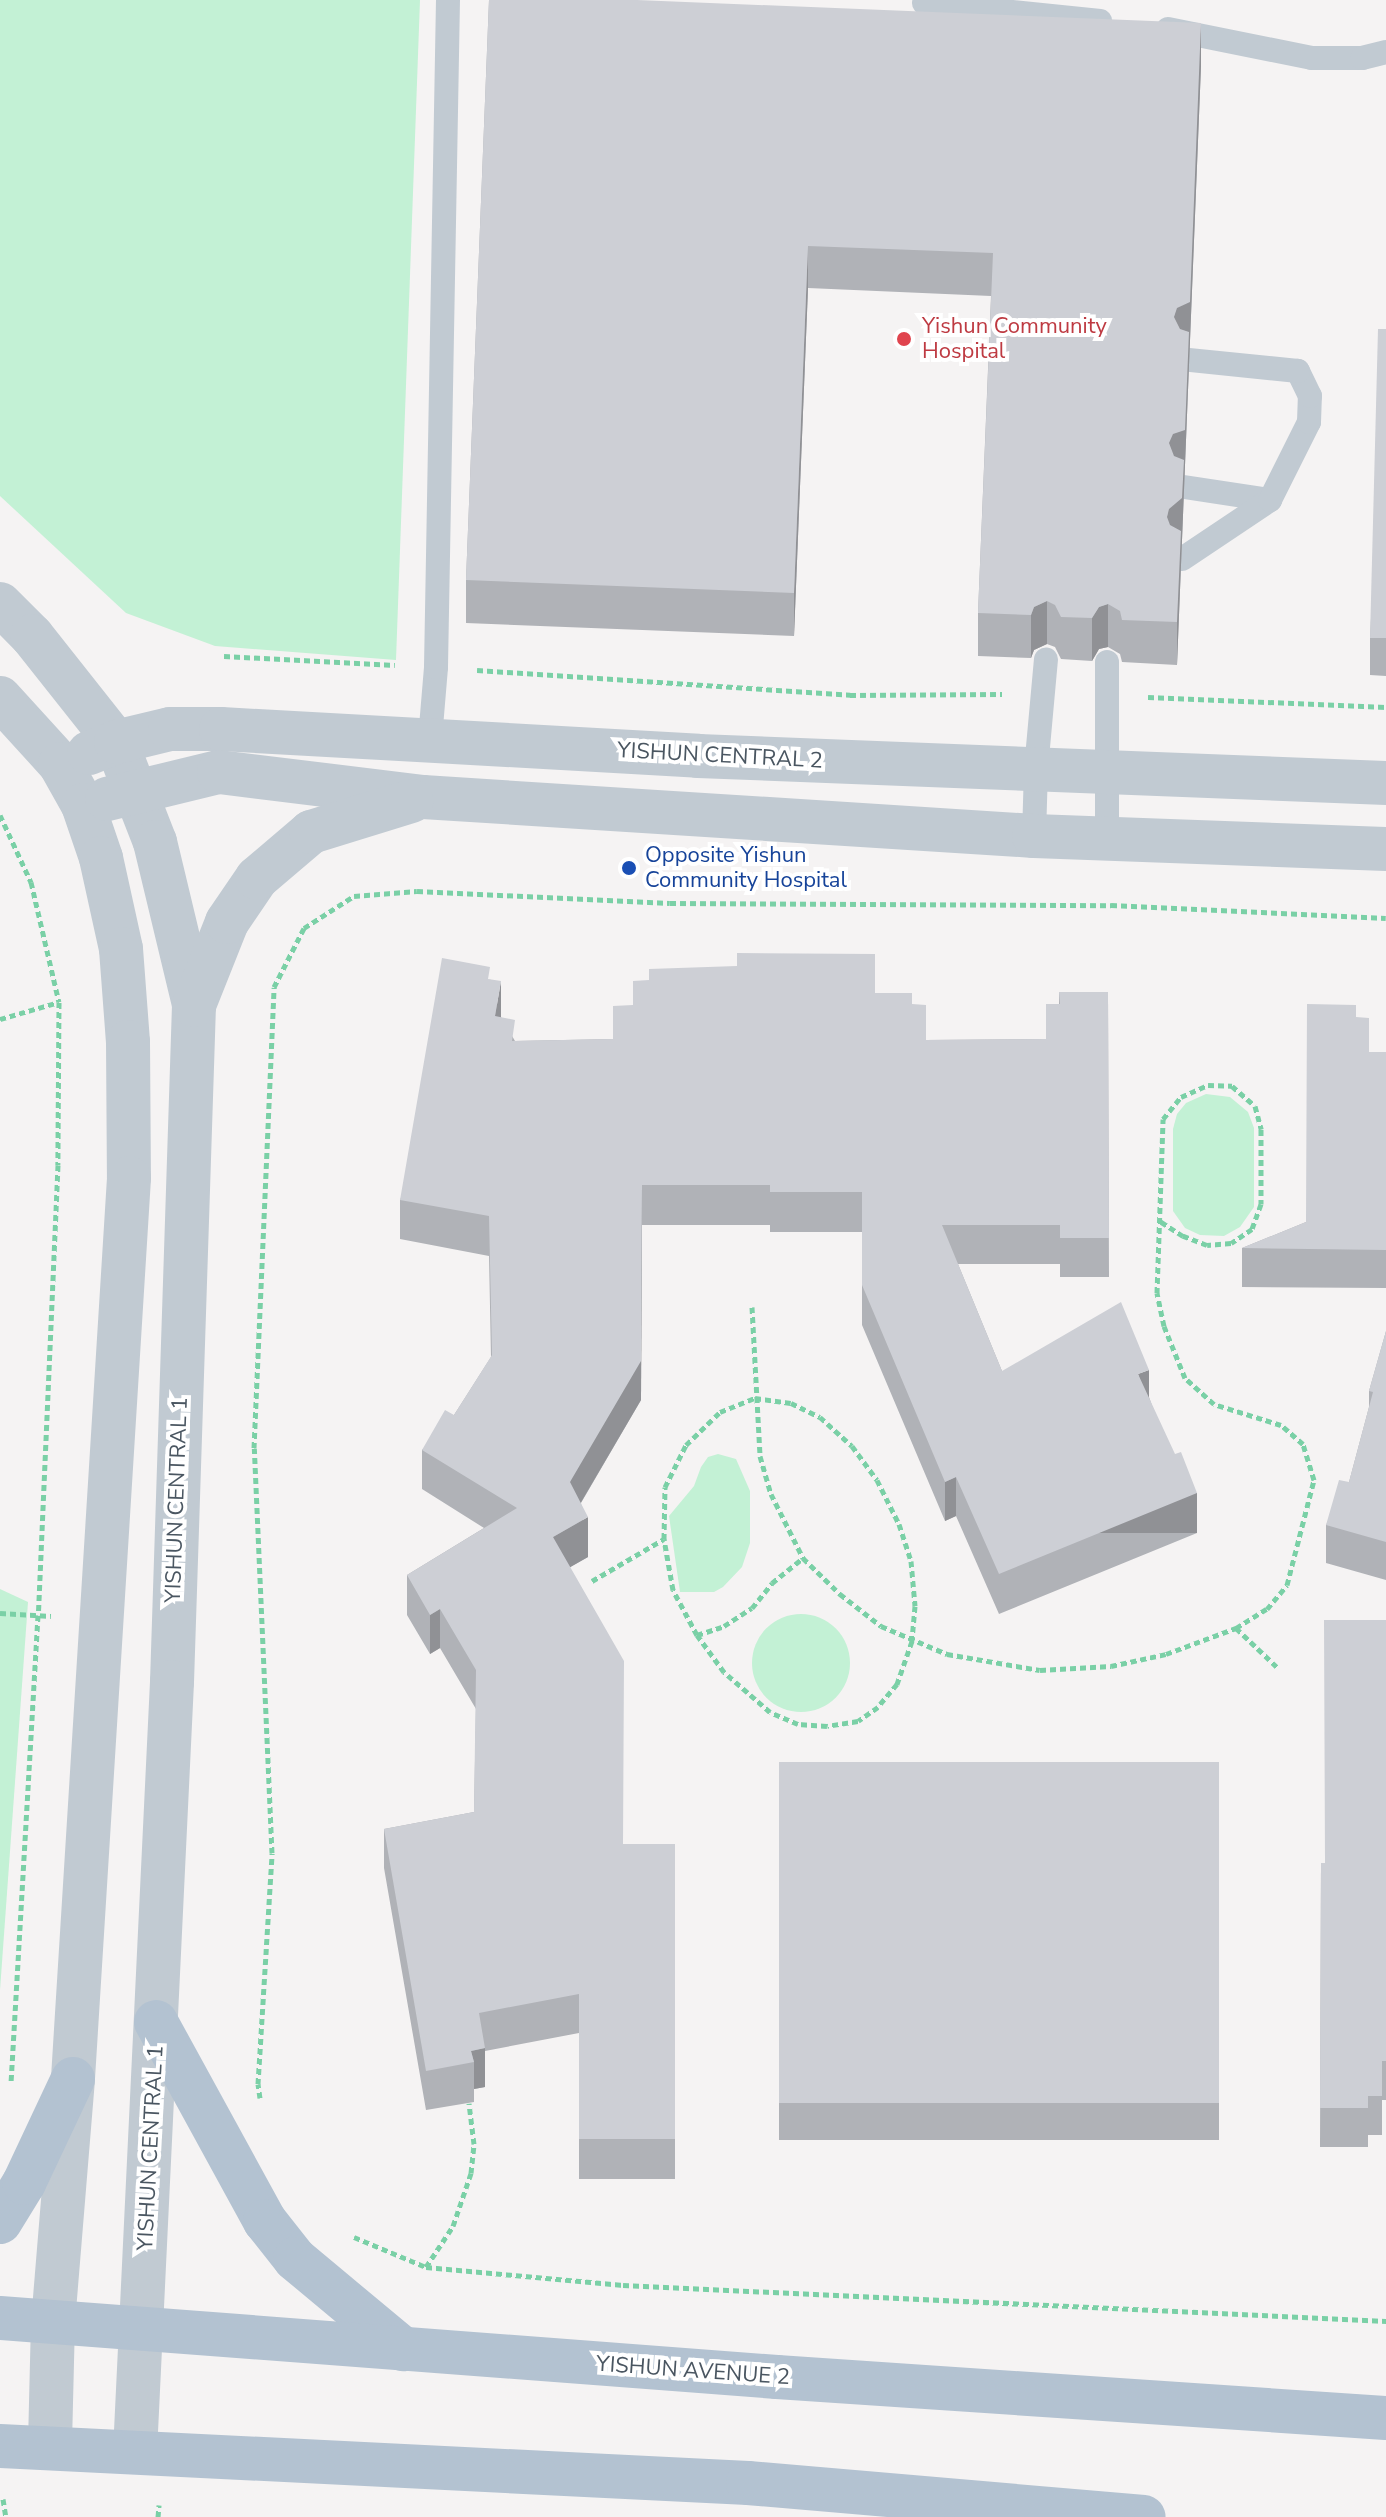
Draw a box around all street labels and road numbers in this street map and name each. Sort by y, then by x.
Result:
street label: YISHUN CENTRAL 2 [617,737,823,775]
street label: YISHUN CENTRAL 1 [160,1397,194,1603]
street label: YISHUN CENTRAL 1 [132,2045,170,2251]
street label: YISHUN AVENUE 2 [595,2351,791,2391]

